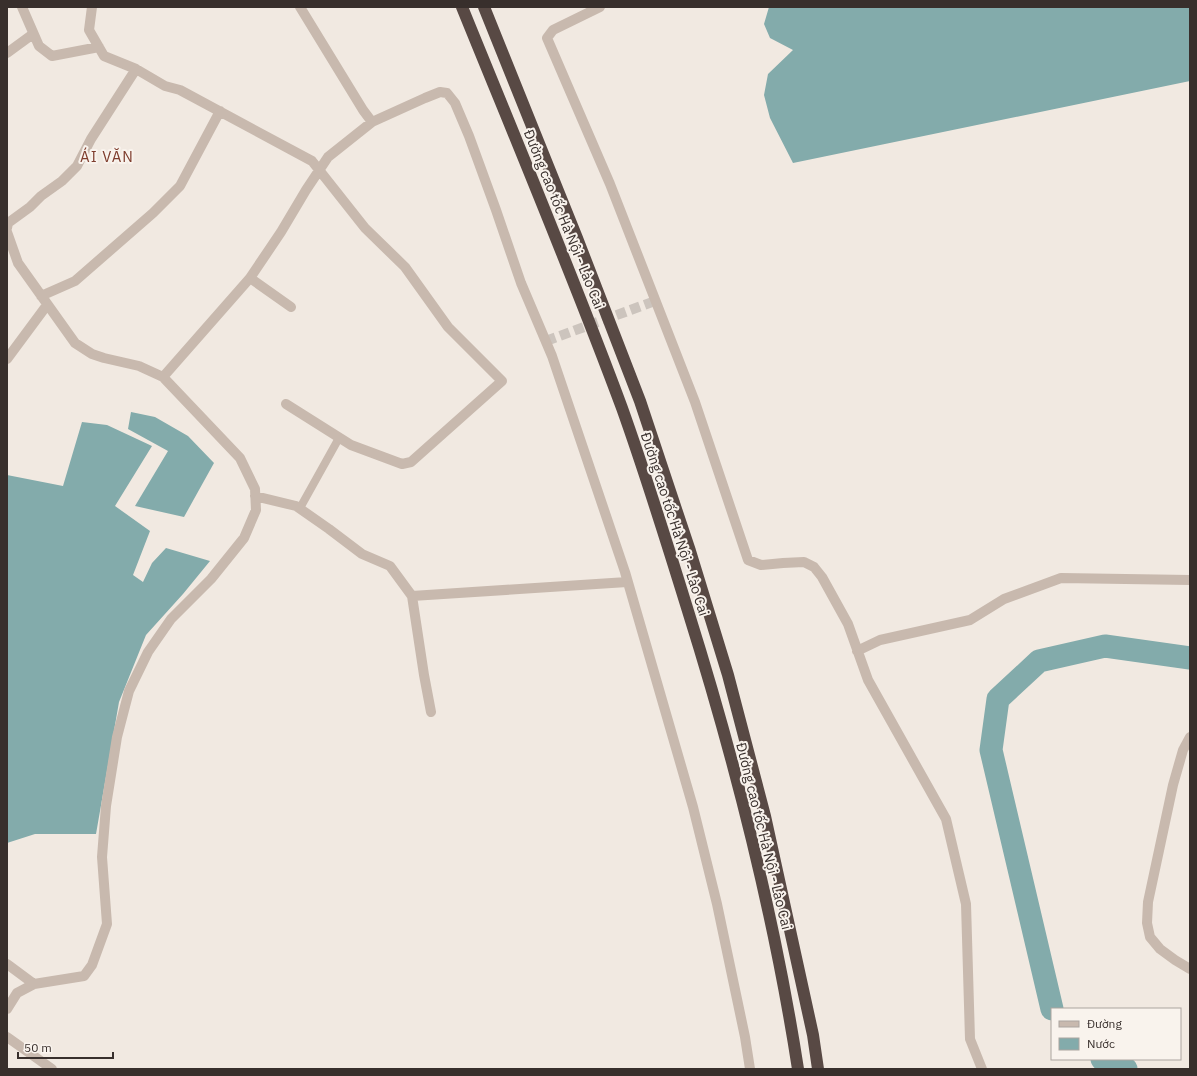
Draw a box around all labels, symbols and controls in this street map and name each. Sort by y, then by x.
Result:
street label: Đường cao tốc Hà Nội - Lào Cai [520,127,608,311]
district label: ÁI VĂN [80,147,134,166]
street label: Đường cao tốc Hà Nội - Lào Cai [637,430,713,618]
street label: Đường cao tốc Hà Nội - Lào Cai [732,741,796,931]
legend [1051,1008,1181,1060]
text: Đường [1087,1016,1122,1031]
scale bar [18,1034,113,1060]
text: Nước [1087,1036,1115,1051]
text: 50 m [24,1040,52,1055]

